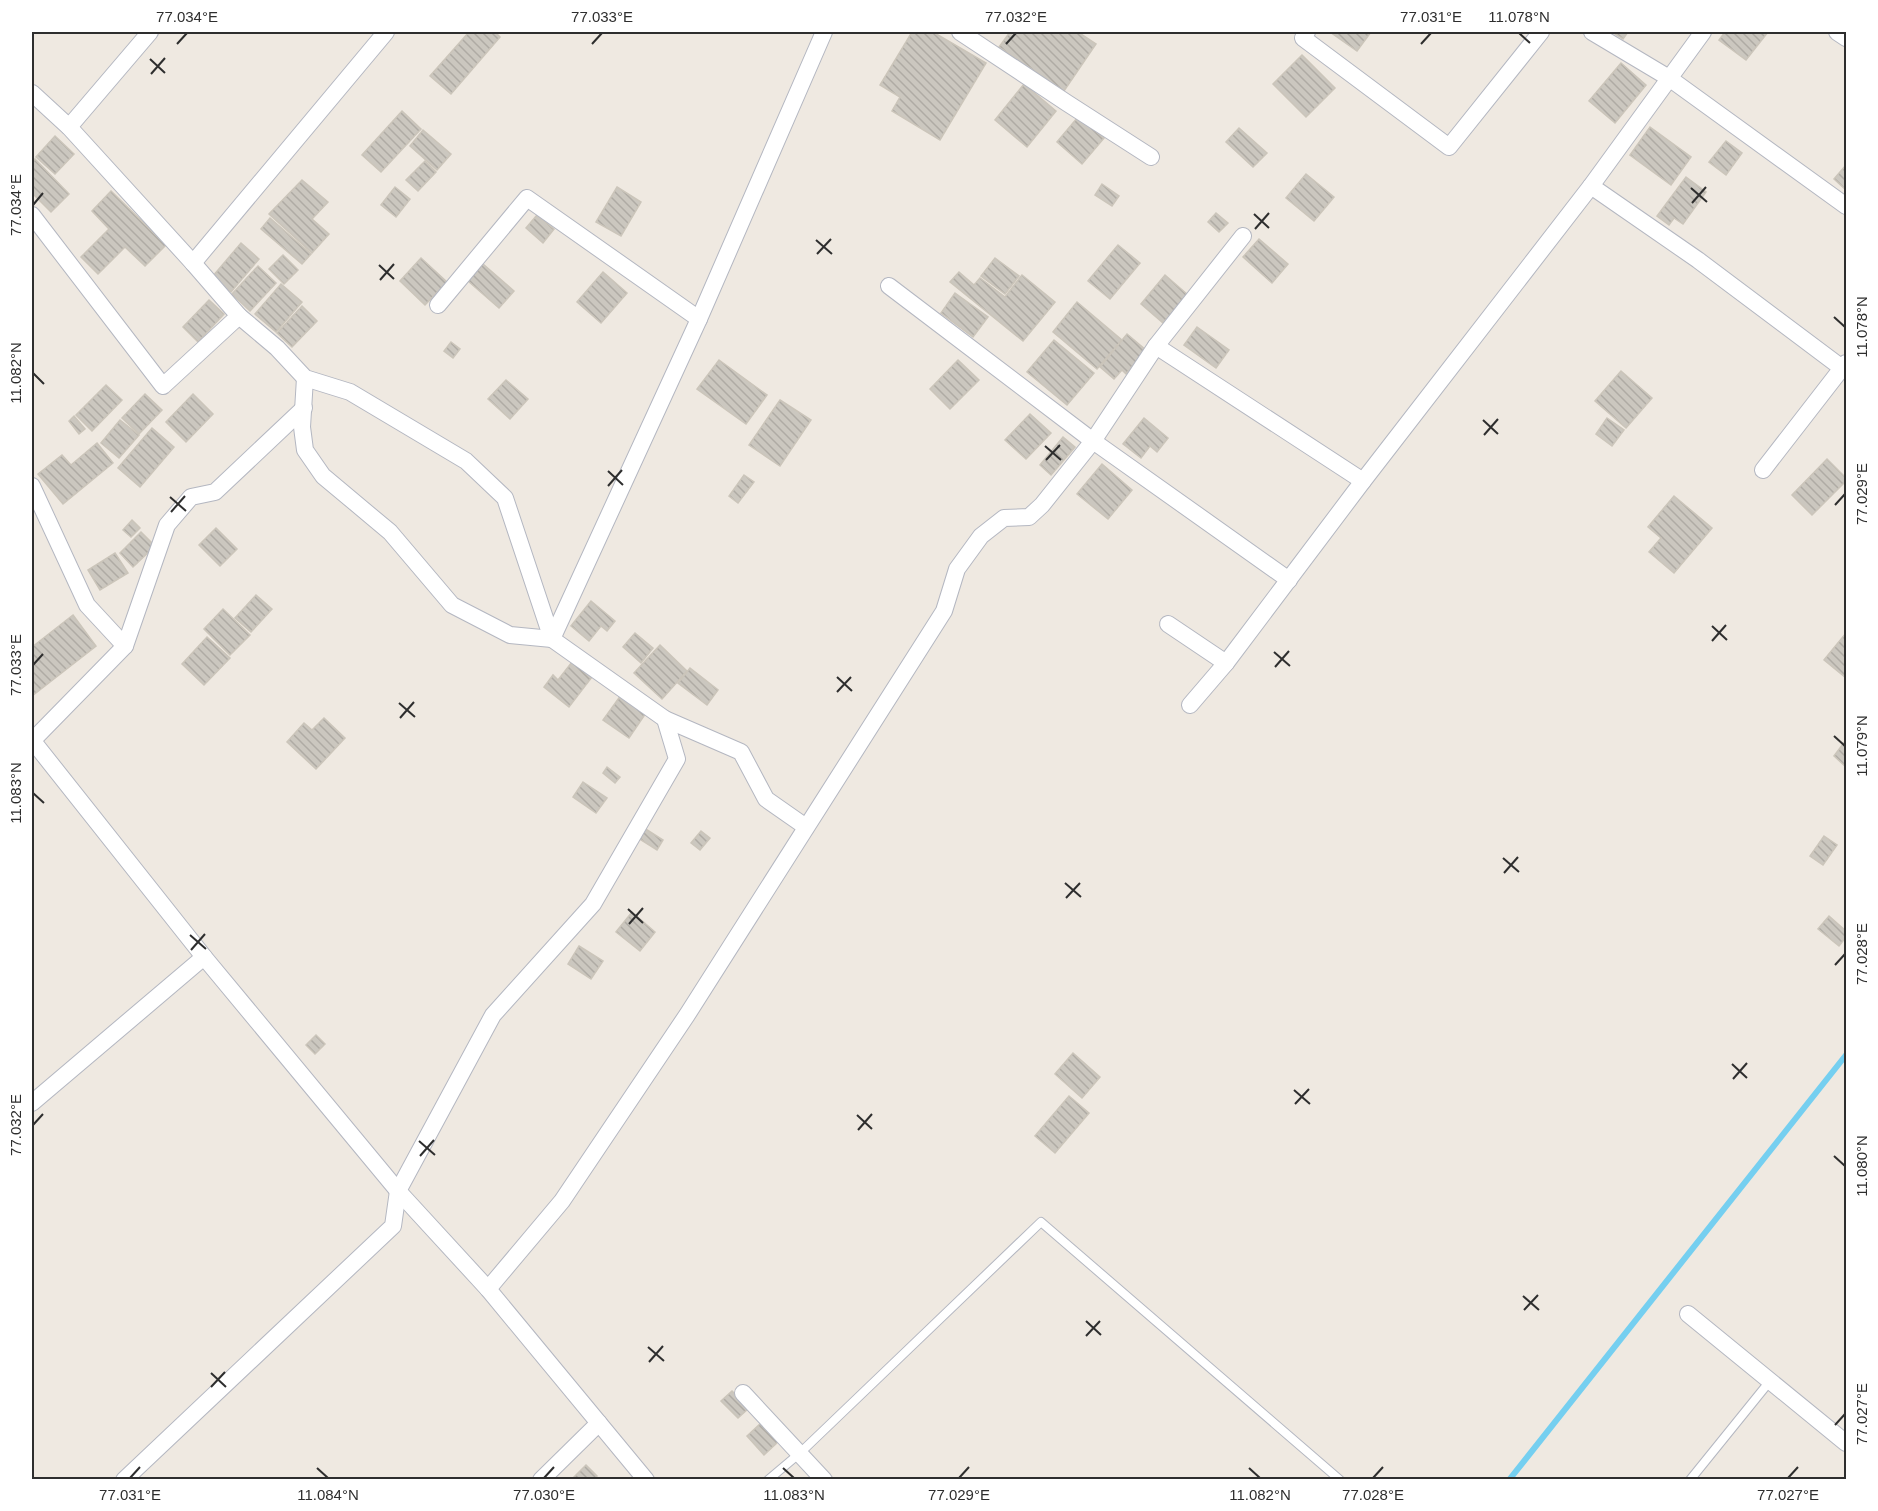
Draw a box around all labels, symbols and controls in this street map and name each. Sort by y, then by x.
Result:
text: 77.034°E [156,8,218,25]
text: 77.033°E [571,8,633,25]
text: 77.032°E [985,8,1047,25]
text: 77.031°E [1400,8,1462,25]
text: 11.078°N [1488,8,1550,25]
text: 77.034°E [7,174,24,236]
text: 11.078°N [1853,296,1870,358]
text: 11.082°N [7,342,24,404]
text: 77.029°E [1853,463,1870,525]
text: 77.033°E [7,634,24,696]
text: 11.079°N [1853,715,1870,777]
text: 11.083°N [7,762,24,824]
text: 77.028°E [1853,923,1870,985]
text: 77.032°E [7,1094,24,1156]
text: 11.080°N [1853,1135,1870,1197]
text: 77.027°E [1853,1383,1870,1445]
text: 77.031°E [99,1486,161,1503]
text: 11.084°N [297,1486,359,1503]
text: 77.030°E [513,1486,575,1503]
text: 11.083°N [763,1486,825,1503]
text: 77.029°E [928,1486,990,1503]
text: 11.082°N [1229,1486,1291,1503]
text: 77.028°E [1342,1486,1404,1503]
text: 77.027°E [1757,1486,1819,1503]

